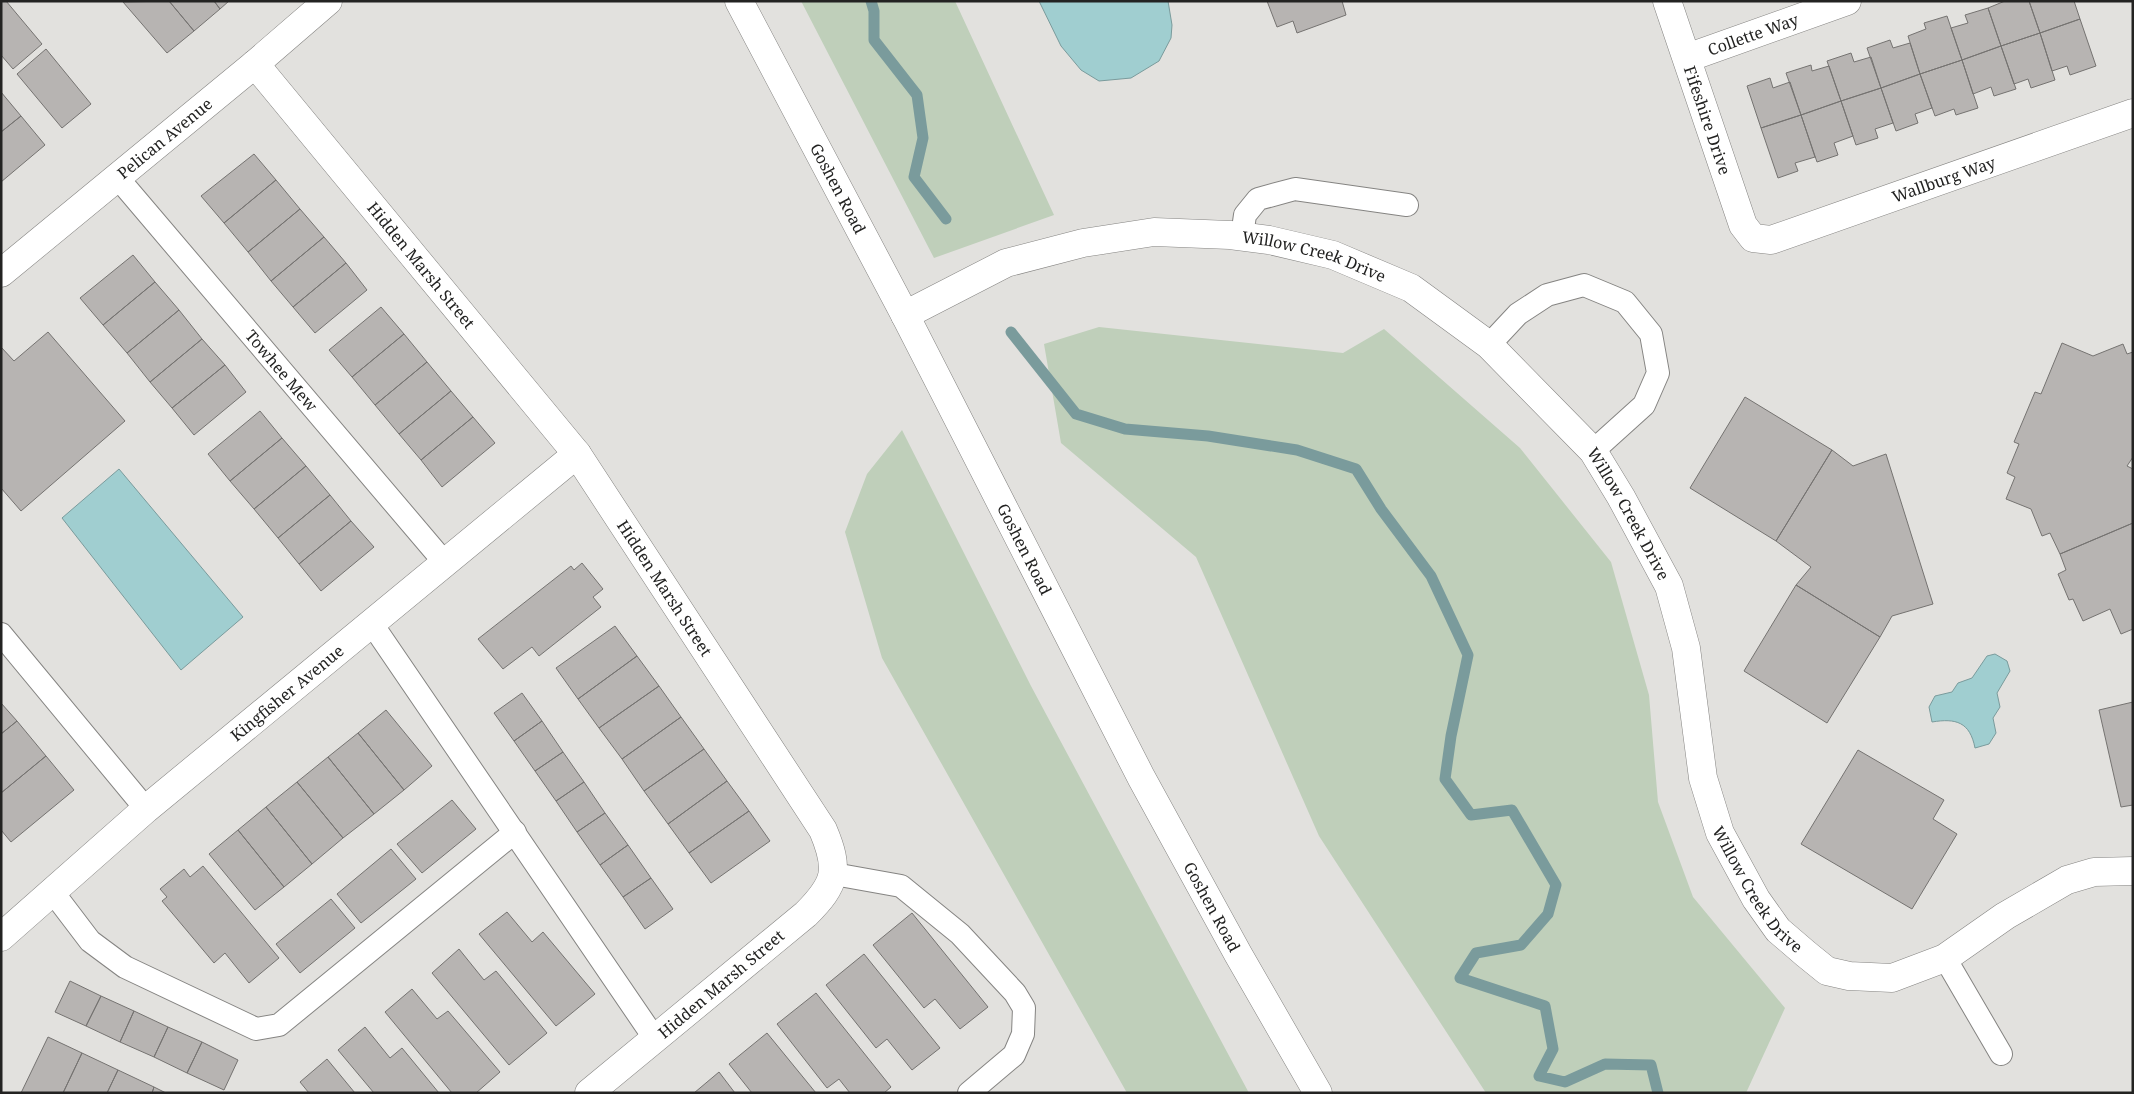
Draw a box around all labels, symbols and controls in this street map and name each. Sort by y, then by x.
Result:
street label: Collette Way [1705,8,1802,61]
street label: Fifeshire Drive [1679,63,1736,178]
street label: Pelican Avenue [113,93,217,184]
street label: Goshen Road [805,139,871,238]
street label: Wallburg Way [1889,151,1999,208]
street label: Hidden Marsh Street [362,197,480,334]
street label: Willow Creek Drive [1241,226,1389,287]
street label: Towhee Mew [240,325,323,416]
street label: Willow Creek Drive [1582,443,1675,584]
street label: Goshen Road [992,500,1057,599]
street label: Hidden Marsh Street [612,516,717,661]
street label: Kingfisher Avenue [226,640,348,746]
street label: Willow Creek Drive [1707,822,1808,958]
street label: Goshen Road [1179,858,1246,956]
street label: Hidden Marsh Street [653,924,789,1043]

